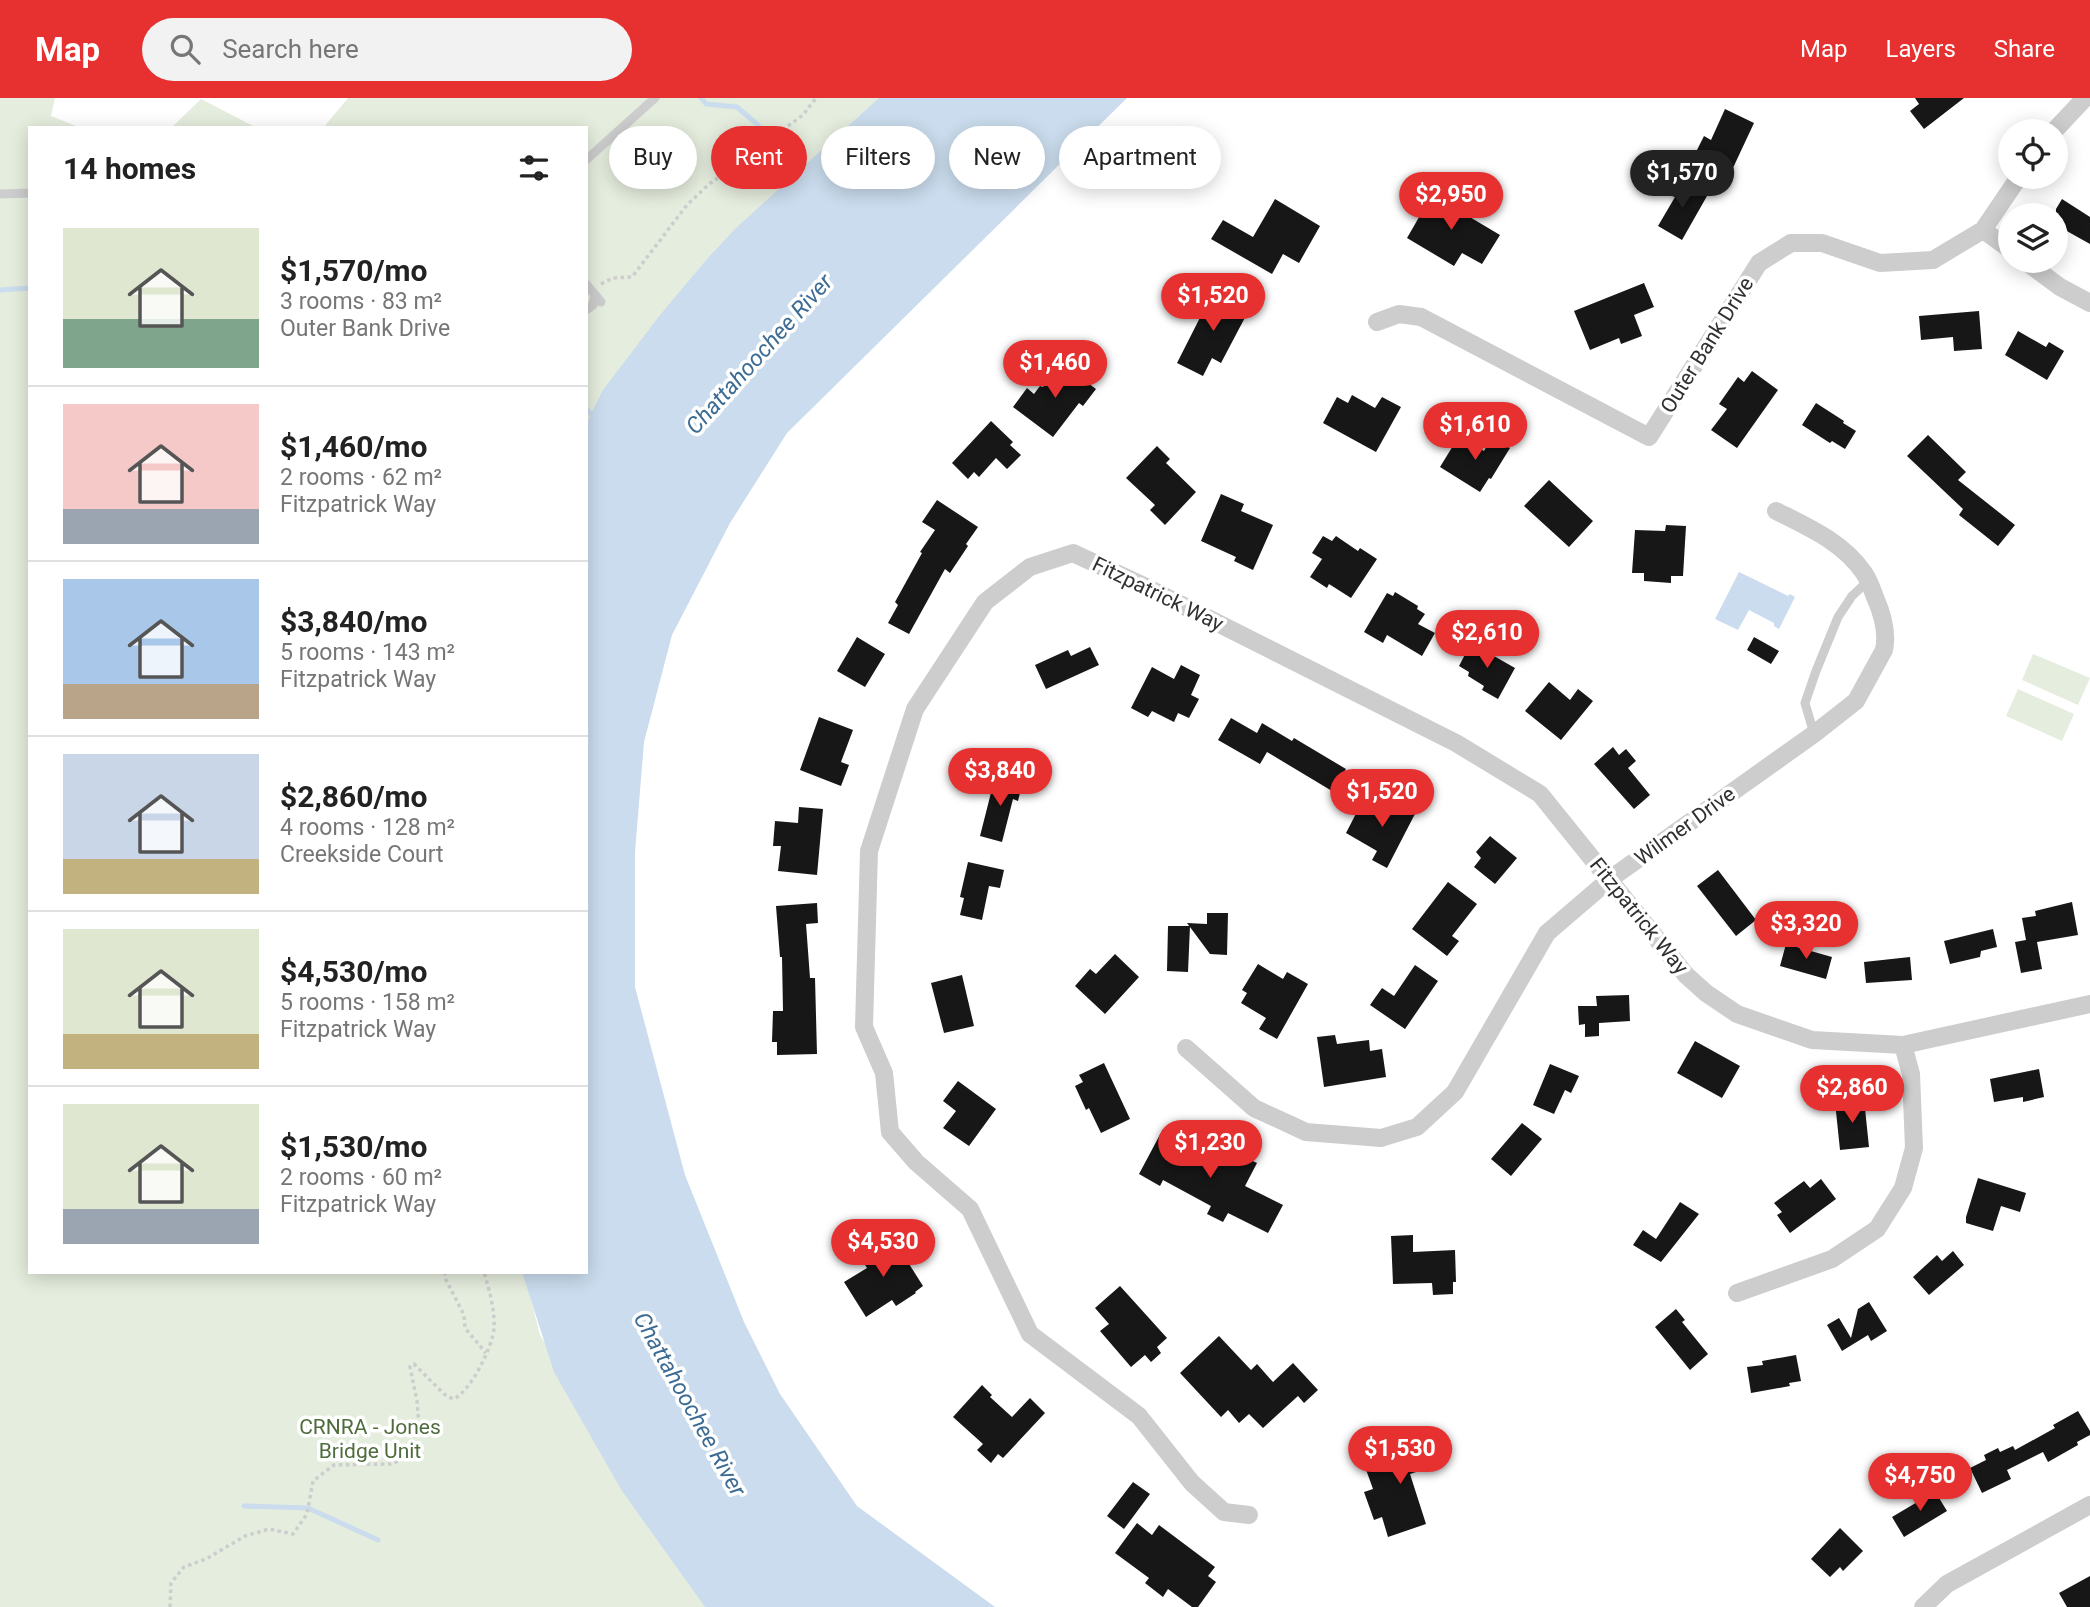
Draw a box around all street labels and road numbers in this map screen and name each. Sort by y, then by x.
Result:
street label: Outer Bank Drive [1656,273,1758,417]
street label: Fitzpatrick Way [1089,552,1227,636]
street label: Wilmer Drive [1630,782,1740,870]
street label: Fitzpatrick Way [1585,853,1693,979]

